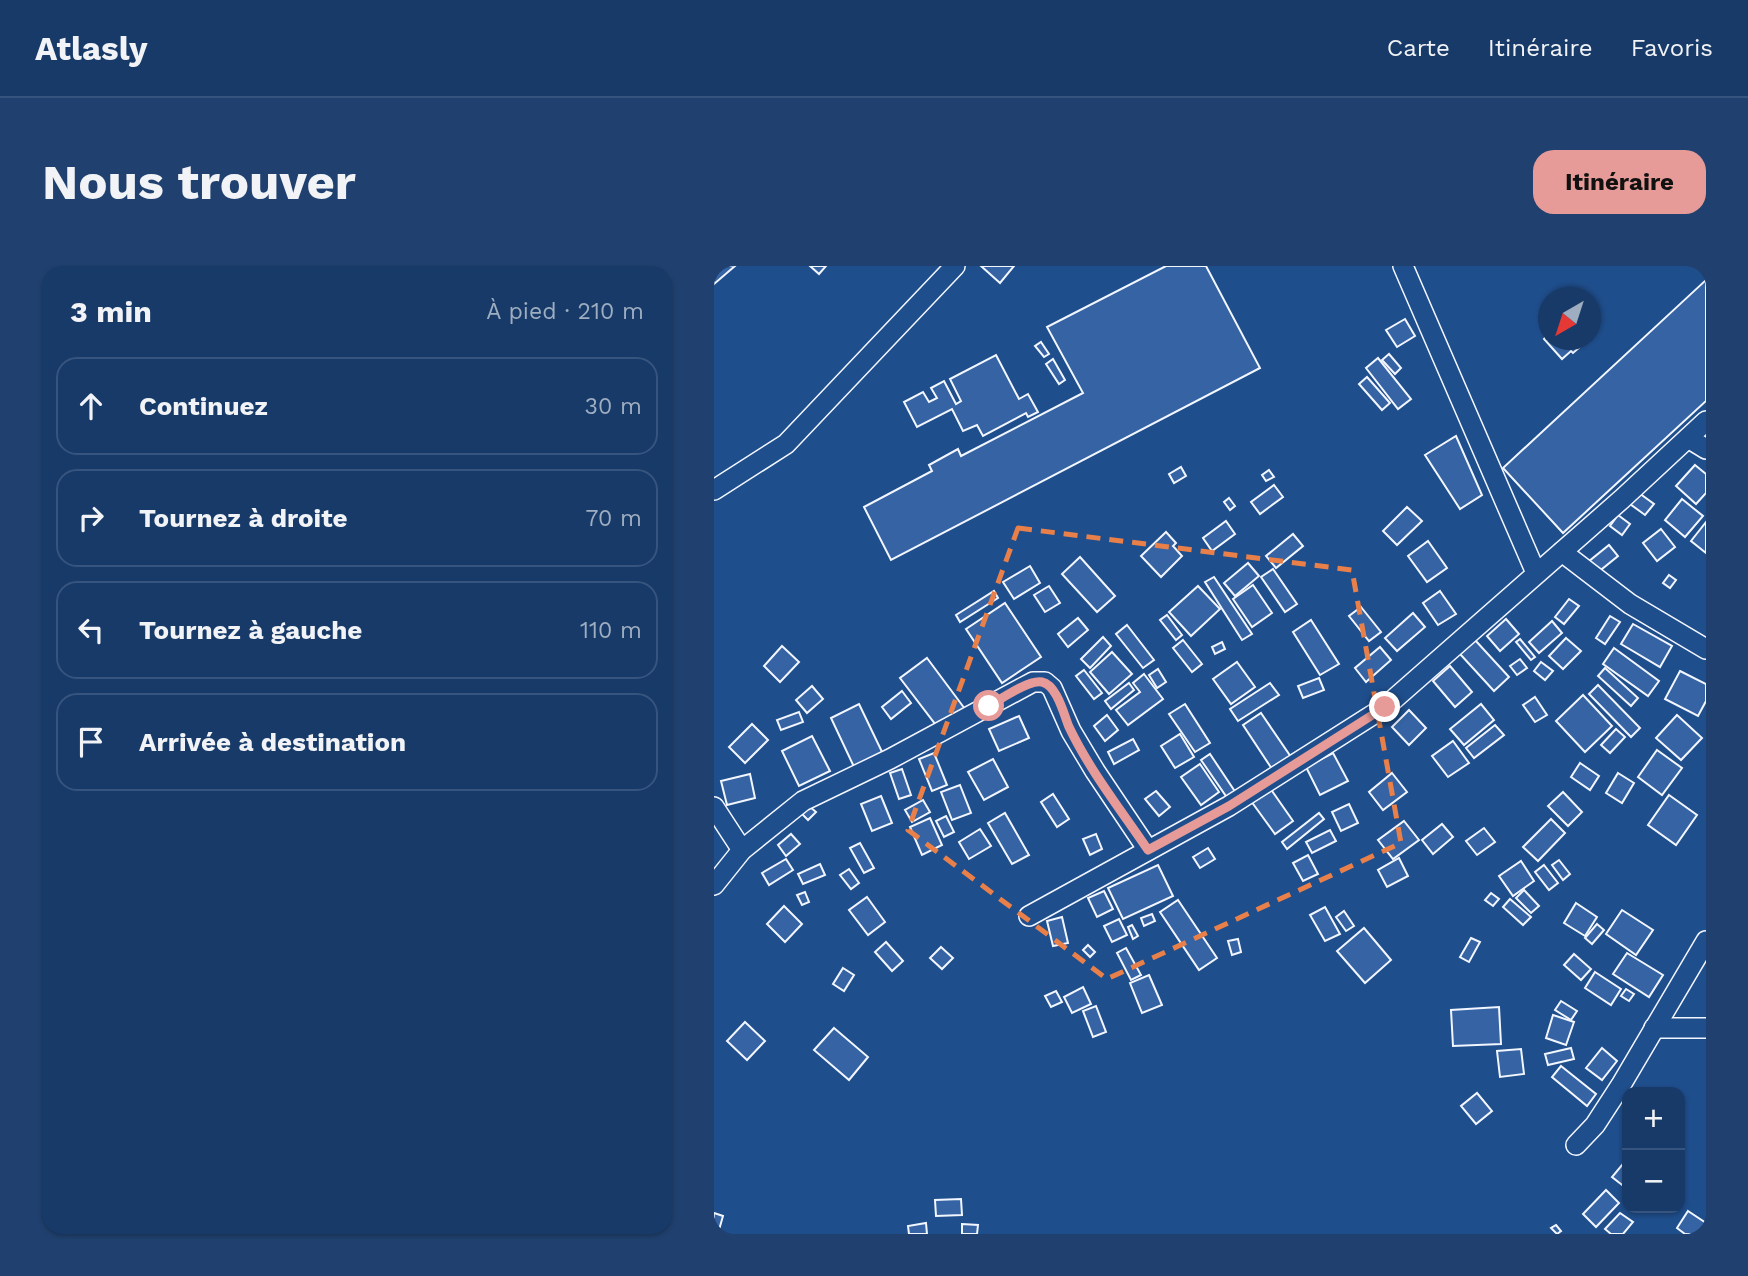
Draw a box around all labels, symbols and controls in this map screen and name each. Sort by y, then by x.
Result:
text: Atlasly [35,29,147,68]
text: Carte [1387,34,1450,62]
text: Itinéraire [1488,34,1593,62]
text: Favoris [1631,34,1713,62]
button: Itinéraire [1533,150,1706,214]
text: Nous trouver [42,153,356,211]
north arrow [1538,287,1601,350]
text: 3 min [70,294,152,329]
text: À pied · 210 m [486,298,644,325]
icon: ahead [72,387,110,425]
text: Continuez [139,391,268,421]
text: 30 m [585,393,642,420]
icon: right [72,499,110,537]
text: Tournez à droite [139,503,348,533]
text: 70 m [585,505,642,532]
icon: left [72,611,110,649]
text: Tournez à gauche [139,615,362,645]
text: 110 m [580,617,642,644]
route start [973,690,1004,721]
route end [1369,691,1400,722]
icon: arrive [72,723,110,761]
text: Arrivée à destination [139,727,406,757]
map controls [1622,1087,1685,1213]
button: + [1622,1087,1685,1150]
button: − [1622,1150,1685,1213]

